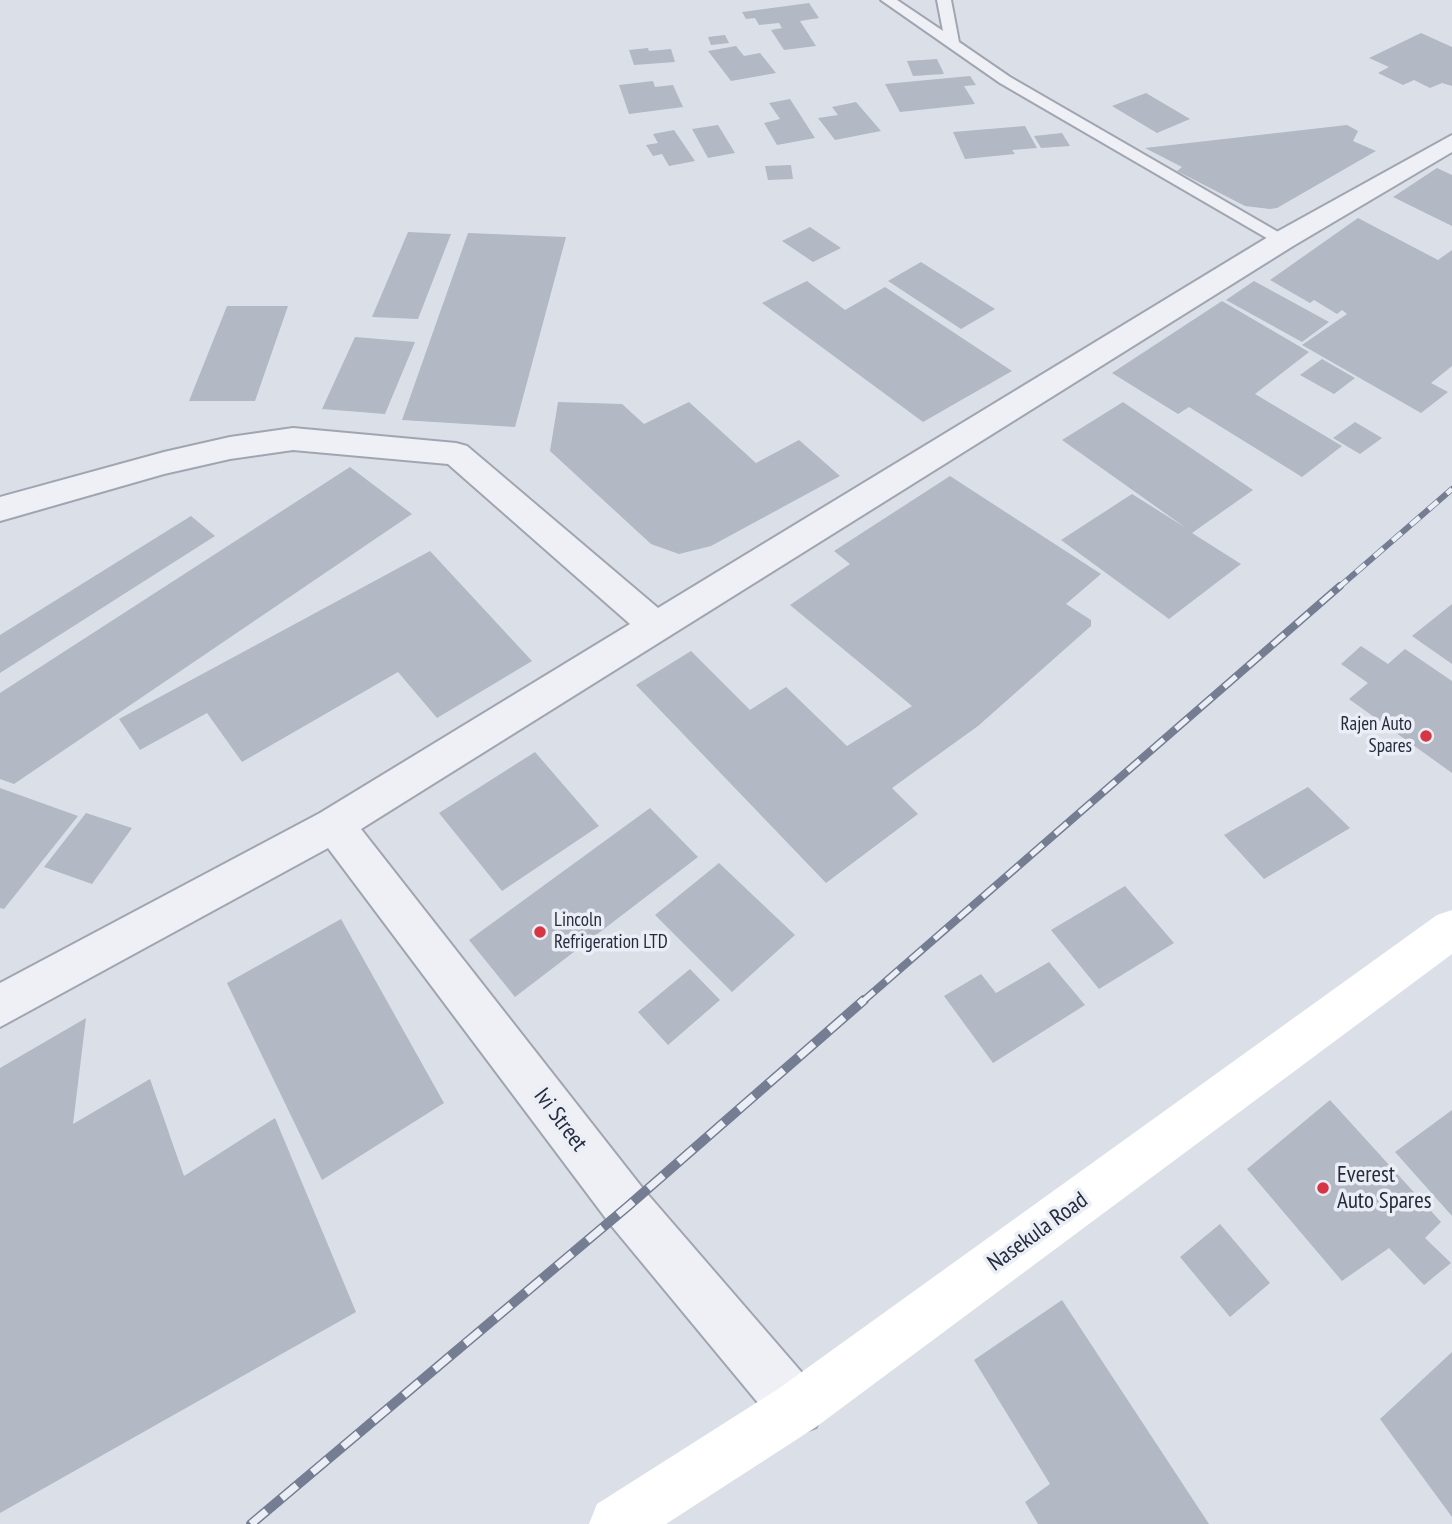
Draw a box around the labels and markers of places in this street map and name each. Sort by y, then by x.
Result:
place label: Rajen Auto Spares [1340,714,1412,758]
marker: Rajen Auto Spares [1418,728,1434,744]
place label: Lincoln Refrigeration LTD [554,910,668,954]
marker: Lincoln Refrigeration LTD [532,924,548,940]
place label: Everest Auto Spares [1337,1161,1431,1215]
marker: Everest Auto Spares [1315,1180,1331,1196]

